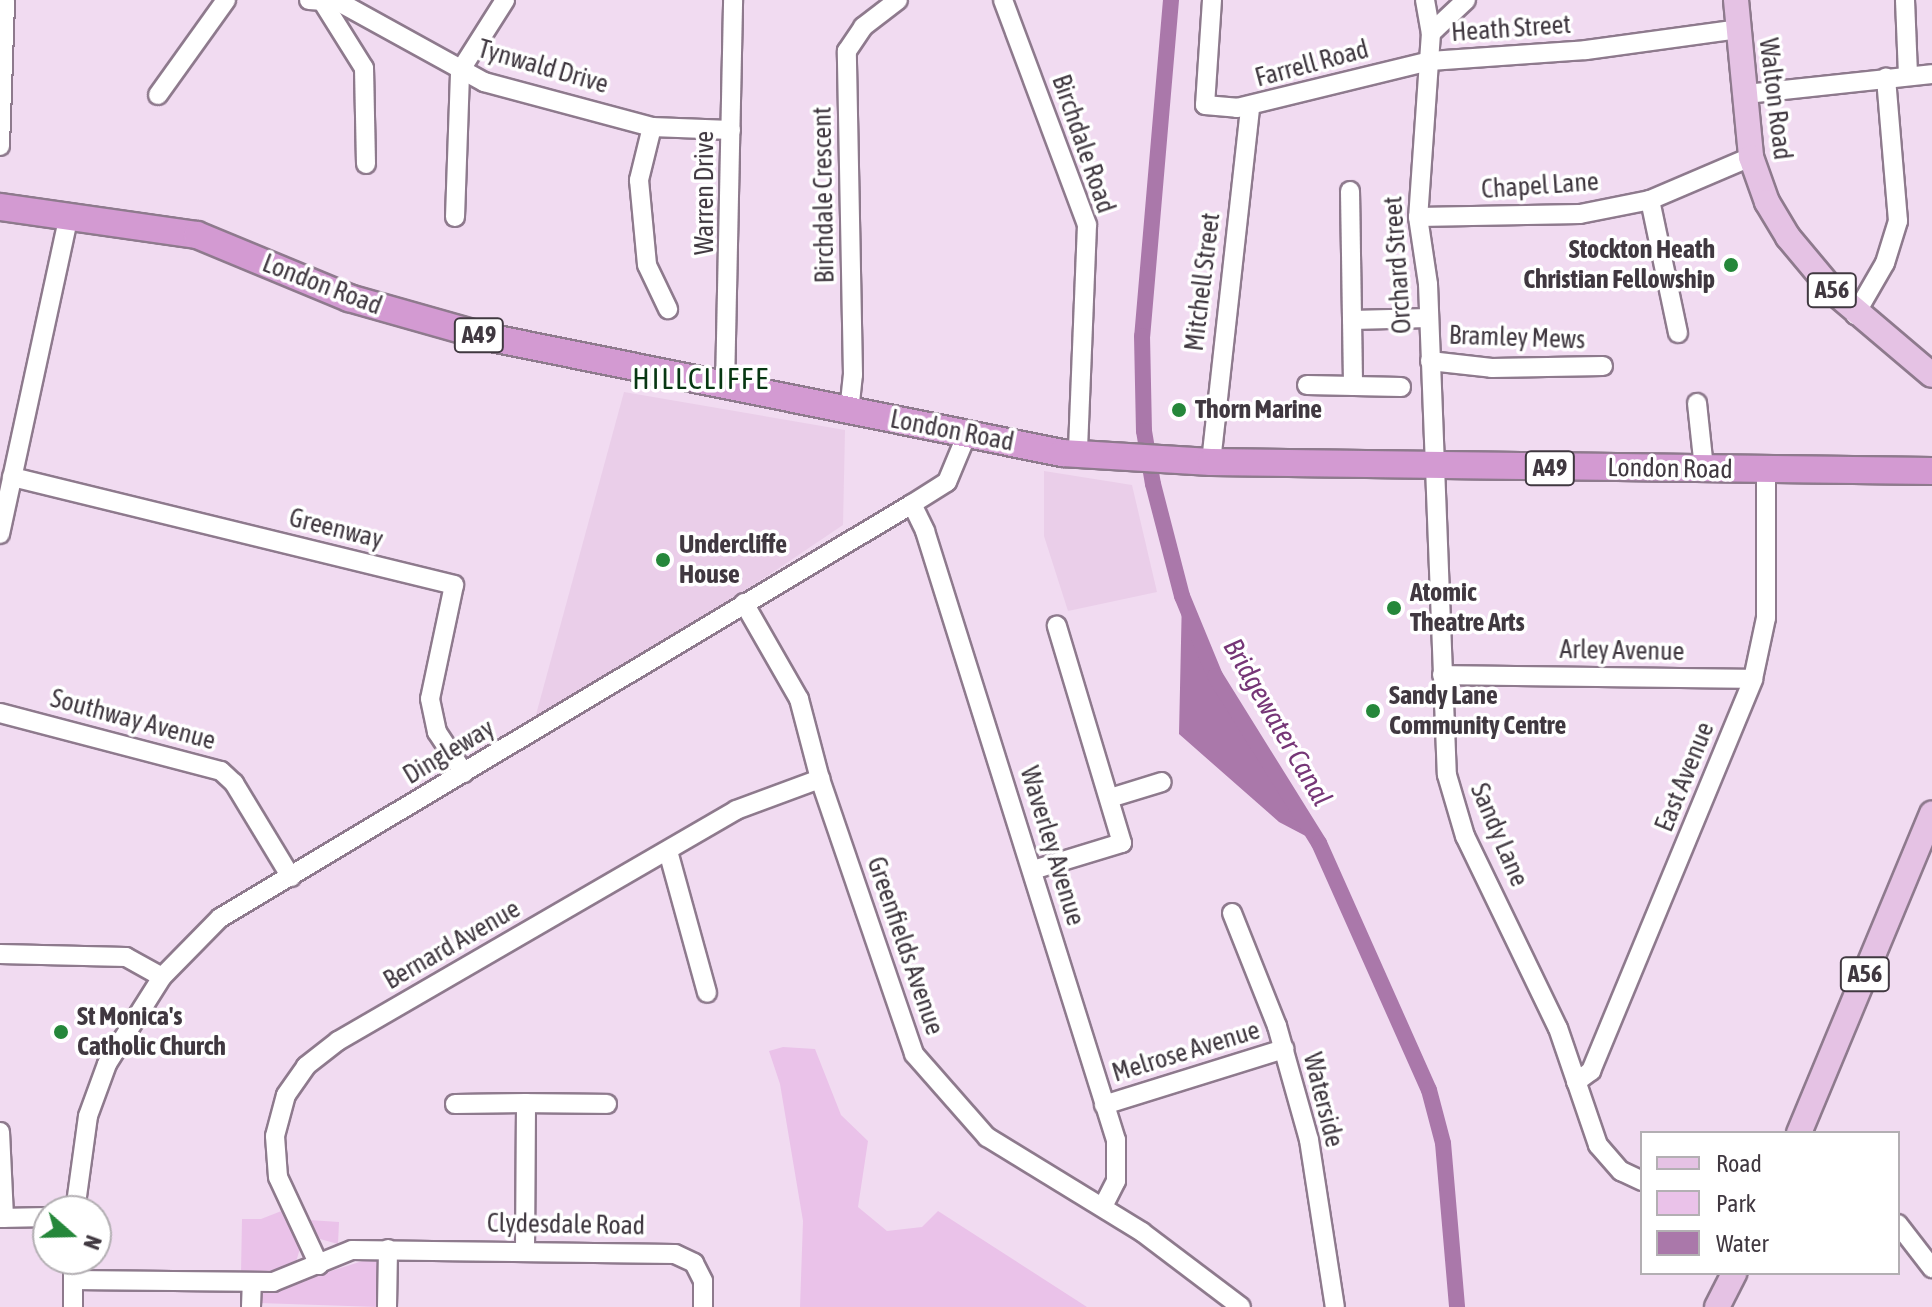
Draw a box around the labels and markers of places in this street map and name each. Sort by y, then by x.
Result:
place label: Stockton Heath Christian Fellowship [1523,234,1715,296]
marker: Stockton Heath Christian Fellowship [1722,256,1740,274]
place label: Thorn Marine [1195,394,1322,426]
marker: Thorn Marine [1170,401,1188,419]
place label: Undercliffe House [679,529,787,590]
marker: Undercliffe House [654,551,672,569]
place label: Atomic Theatre Arts [1410,577,1525,638]
marker: Atomic Theatre Arts [1385,599,1403,617]
place label: Sandy Lane Community Centre [1389,680,1566,742]
marker: Sandy Lane Community Centre [1364,702,1382,720]
place label: St Monica's Catholic Church [77,1001,226,1062]
marker: St Monica's Catholic Church [52,1023,70,1041]

